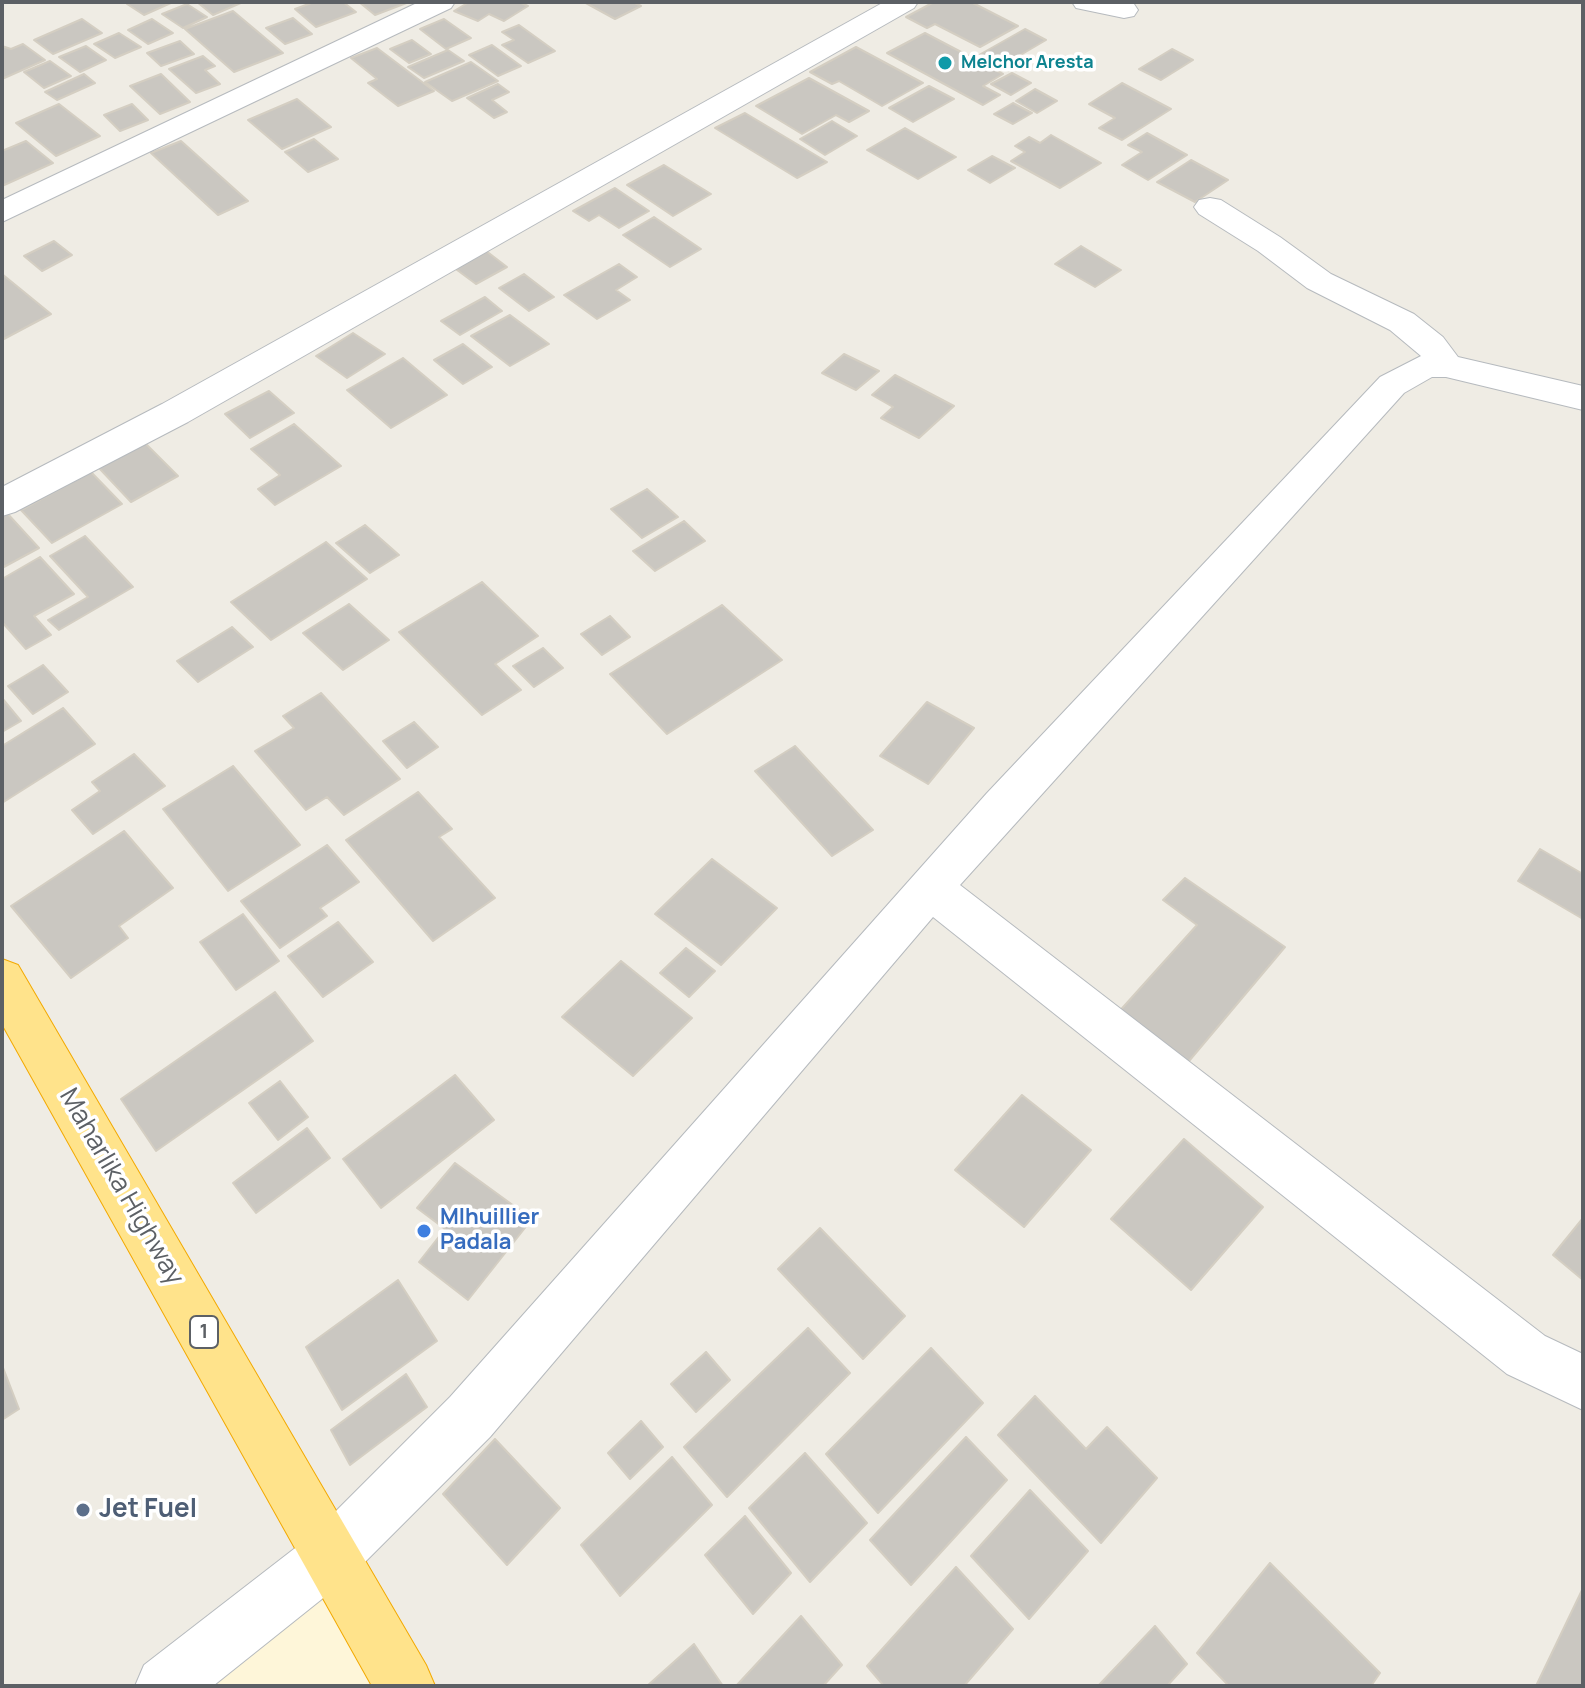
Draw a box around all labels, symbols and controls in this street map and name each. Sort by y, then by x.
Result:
place label: Melchor Aresta [961,52,1094,74]
marker: Melchor Aresta [936,54,954,72]
street label: Maharlika Highway [52,1083,190,1291]
place label: Mlhuillier Padala [440,1205,539,1256]
marker: Mlhuillier Padala [415,1222,433,1240]
road number: 1 [190,1316,218,1348]
place label: Jet Fuel [99,1494,197,1526]
marker: Jet Fuel [74,1501,92,1519]

